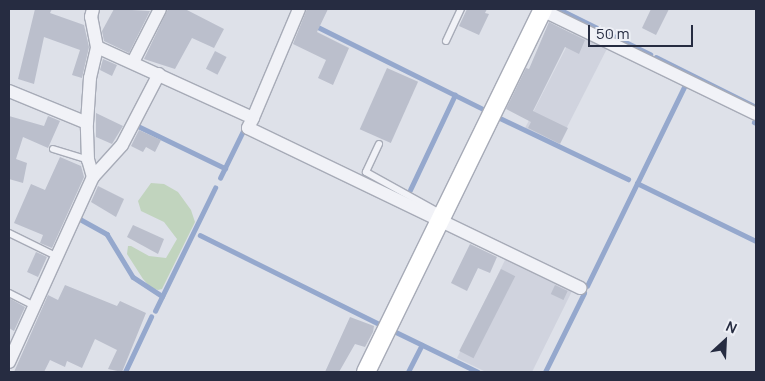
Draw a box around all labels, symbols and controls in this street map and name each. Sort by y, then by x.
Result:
scale bar [590,15,695,47]
text: 50 m [596,23,630,44]
north arrow [700,316,750,366]
text: N [723,316,740,338]

